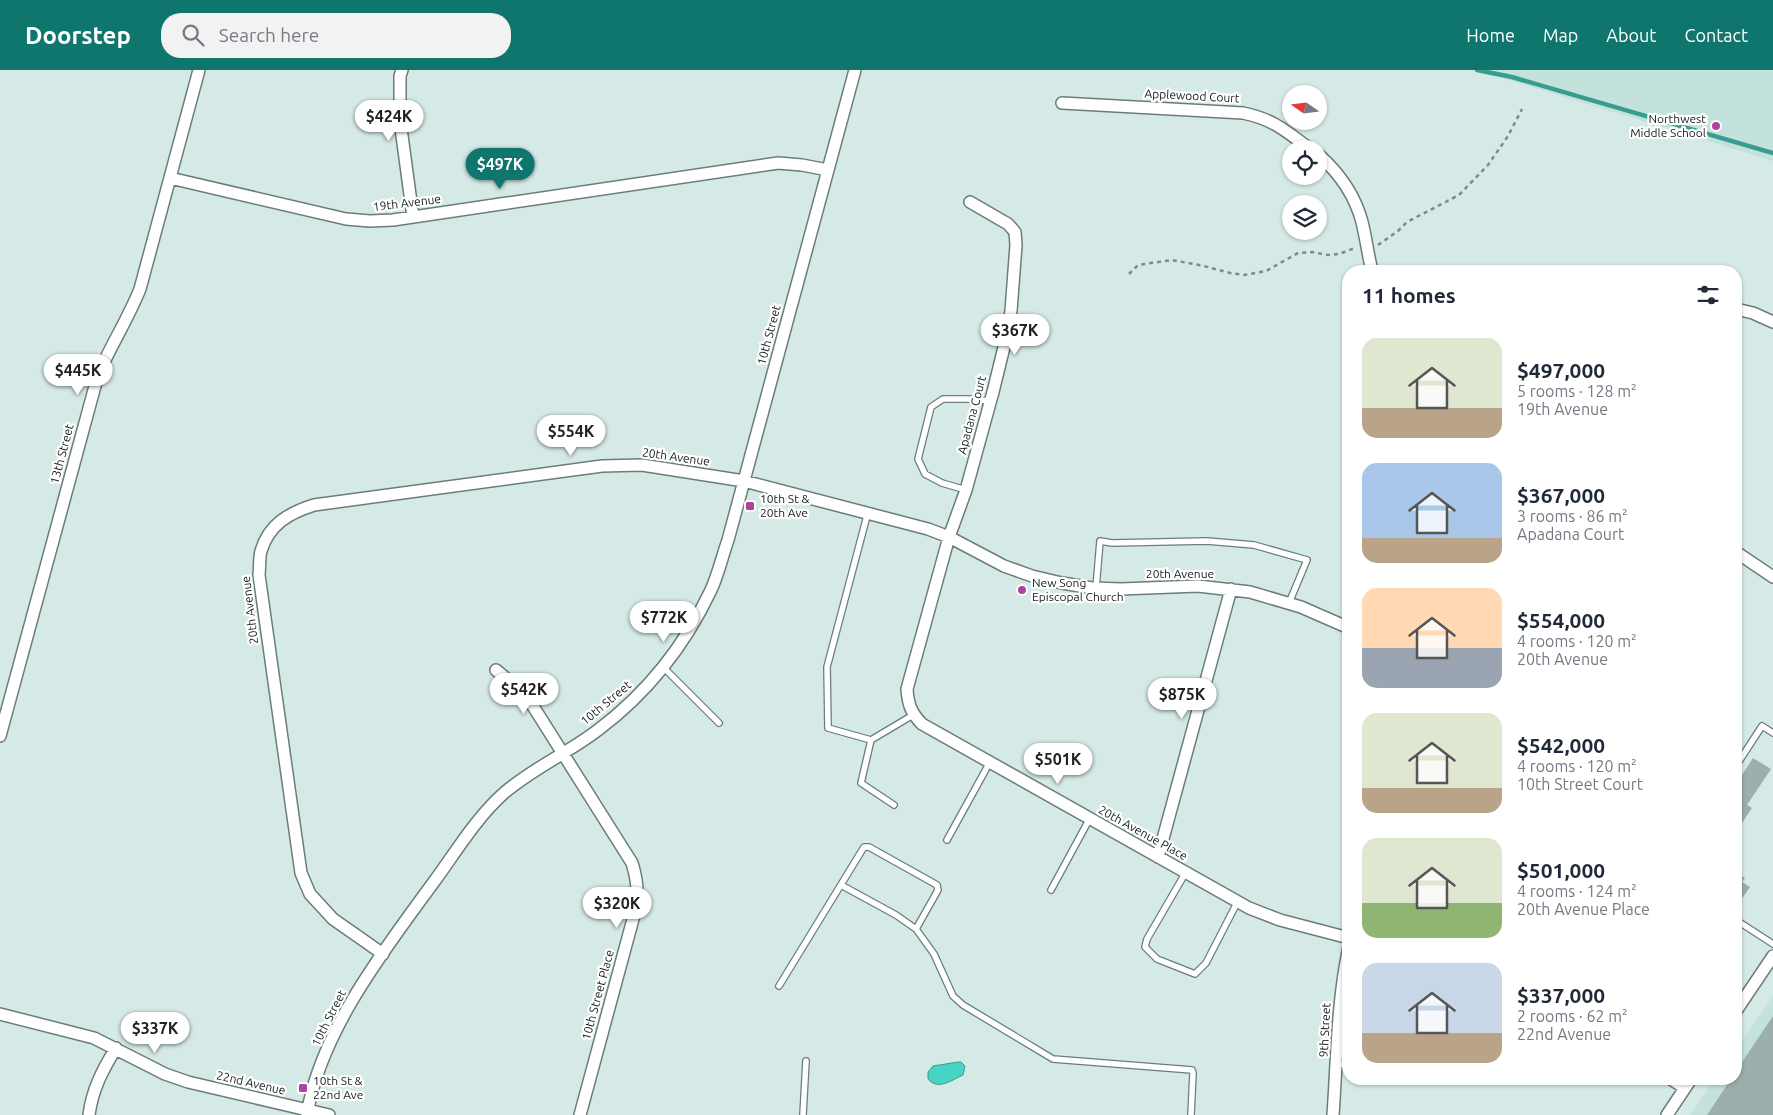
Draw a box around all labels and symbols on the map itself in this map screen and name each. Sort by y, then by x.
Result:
north arrow [1282,85,1328,130]
street label: Applewood Court [1144,87,1240,104]
pin: $424K [354,100,424,142]
place label: Northwest Middle School [1630,112,1706,139]
marker: Northwest Middle School [1710,120,1722,132]
pin: $497K [465,148,535,190]
street label: 19th Avenue [372,192,442,213]
street label: 10th Street [754,303,783,366]
pin: $367K [980,314,1050,356]
pin: $445K [43,354,113,396]
street label: Apadana Court [955,374,988,455]
pin: $554K [536,414,606,457]
street label: 13th Street [47,422,76,485]
street label: 20th Avenue [641,445,711,468]
place label: 10th St & 20th Ave [760,492,810,519]
marker: 10th St & 20th Ave [744,500,756,512]
street label: 20th Avenue [1146,567,1214,580]
street label: 20th Avenue [239,575,260,645]
place label: New Song Episcopal Church [1032,576,1124,603]
marker: New Song Episcopal Church [1016,584,1028,596]
pin: $772K [629,600,699,643]
pin: $542K [489,672,559,715]
street label: 10th Street [578,678,634,727]
pin: $875K [1147,678,1217,720]
pin: $501K [1023,742,1093,785]
street label: 20th Avenue Place [1096,803,1190,862]
pin: $320K [582,886,652,929]
street label: 10th Street Place [579,948,616,1041]
street label: 10th Street [309,987,348,1048]
street label: 9th Street [1317,1002,1332,1058]
pin: $337K [120,1012,190,1054]
street label: 22nd Avenue [215,1068,287,1097]
place label: 10th St & 22nd Ave [313,1074,363,1101]
marker: 10th St & 22nd Ave [297,1082,309,1094]

